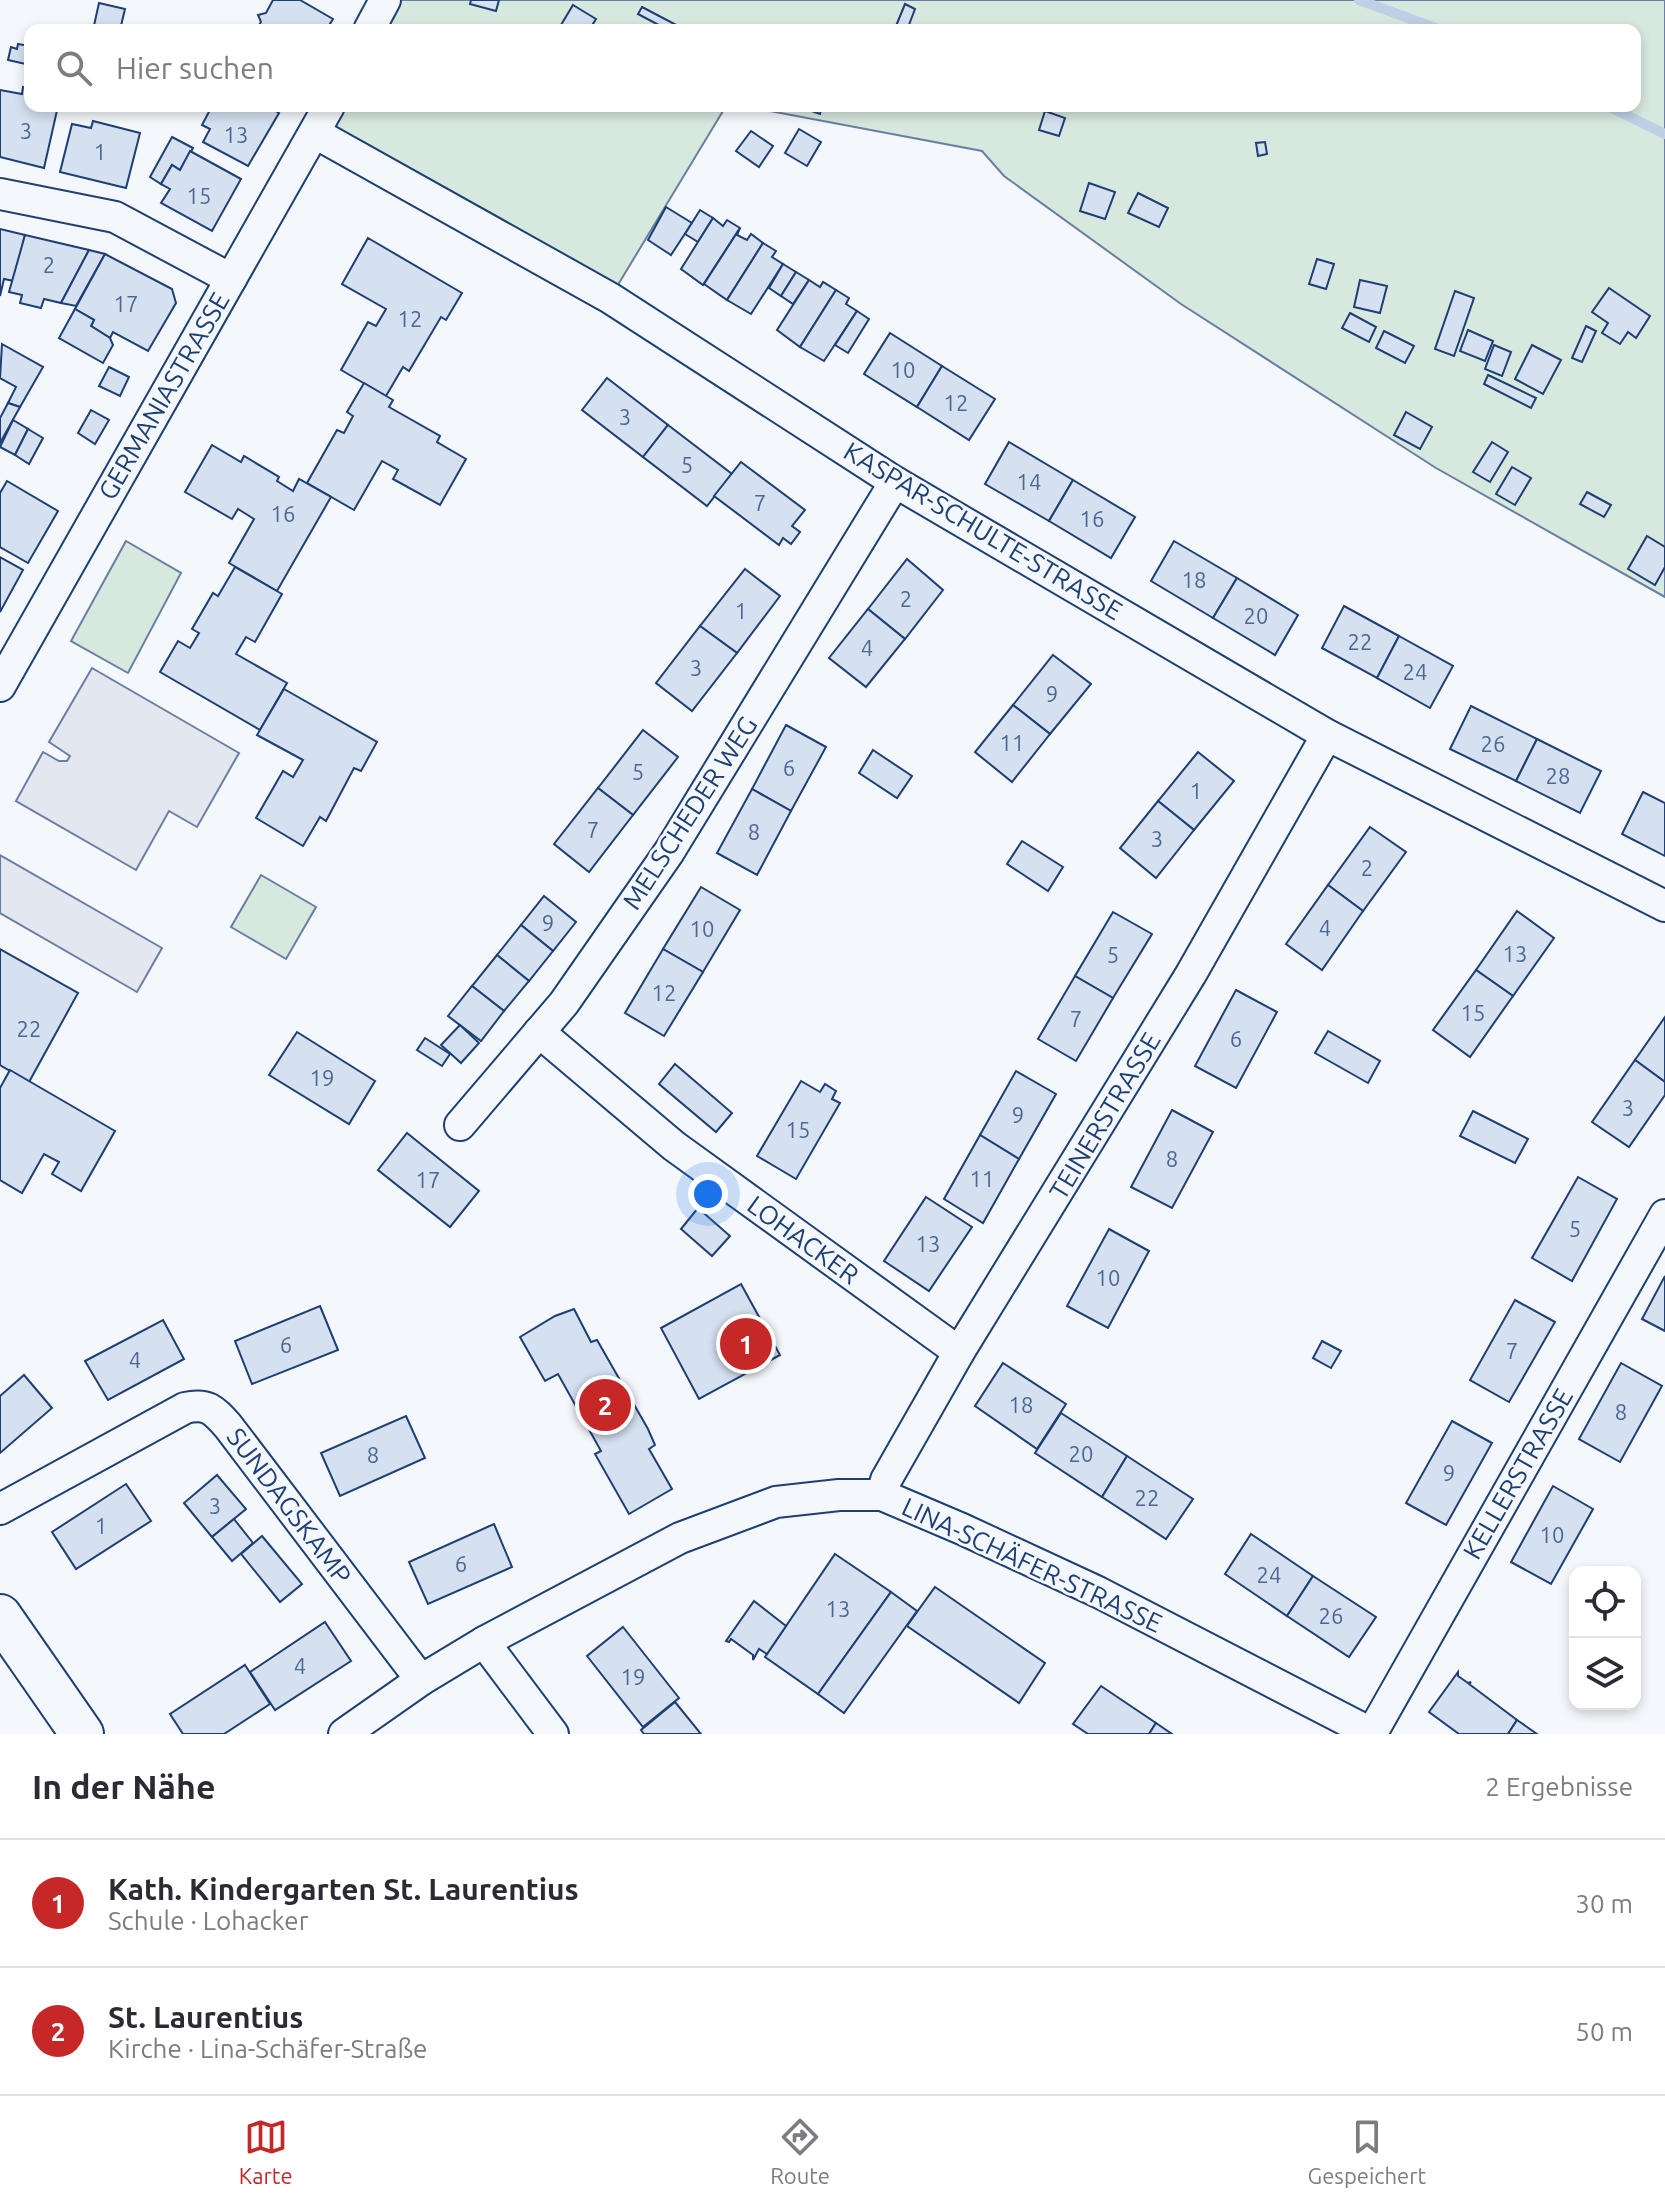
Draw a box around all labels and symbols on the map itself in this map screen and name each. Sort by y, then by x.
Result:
house number: 3 [20,118,32,143]
house number: 13 [224,122,248,147]
house number: 1 [94,139,106,164]
house number: 15 [187,183,211,208]
house number: 2 [43,252,55,277]
street label: GERMANIASTRASSE [92,287,235,504]
house number: 17 [114,291,138,316]
house number: 12 [398,306,422,331]
house number: 10 [891,357,915,382]
house number: 12 [944,390,968,415]
house number: 3 [619,404,631,429]
street label: KASPAR-SCHULTE-STRASSE [839,436,1128,625]
house number: 5 [681,452,693,477]
house number: 14 [1017,469,1041,494]
house number: 7 [754,490,766,515]
house number: 16 [271,501,295,526]
house number: 16 [1080,506,1104,531]
house number: 18 [1182,567,1206,592]
house number: 2 [900,586,912,611]
house number: 1 [735,598,747,623]
house number: 20 [1244,603,1268,628]
house number: 22 [1348,629,1372,654]
house number: 4 [861,635,873,660]
house number: 3 [690,655,702,680]
house number: 24 [1403,659,1427,684]
house number: 9 [1046,681,1058,706]
street label: MELSCHEDER WEG [617,711,763,914]
house number: 11 [1000,730,1024,755]
house number: 26 [1481,731,1505,756]
house number: 6 [783,755,795,780]
house number: 5 [632,759,644,784]
house number: 28 [1546,763,1570,788]
house number: 1 [1190,778,1202,803]
house number: 7 [587,817,599,842]
house number: 8 [748,819,760,844]
house number: 3 [1151,826,1163,851]
house number: 2 [1361,855,1373,880]
house number: 9 [542,910,554,935]
house number: 4 [1319,915,1331,940]
house number: 10 [690,916,714,941]
house number: 13 [1503,941,1527,966]
house number: 5 [1107,942,1119,967]
house number: 12 [652,980,676,1005]
house number: 15 [1461,1000,1485,1025]
house number: 7 [1070,1006,1082,1031]
house number: 22 [17,1016,41,1041]
house number: 6 [1230,1026,1242,1051]
street label: TEINERSTRASSE [1043,1027,1166,1204]
house number: 19 [310,1065,334,1090]
house number: 3 [1622,1095,1634,1120]
house number: 9 [1012,1102,1024,1127]
house number: 15 [786,1117,810,1142]
house number: 8 [1166,1146,1178,1171]
house number: 11 [970,1166,994,1191]
house number: 17 [416,1167,440,1192]
your location [688,1174,728,1214]
street label: LOHACKER [742,1190,864,1290]
house number: 5 [1569,1216,1581,1241]
house number: 13 [916,1231,940,1256]
house number: 10 [1096,1265,1120,1290]
pin: 1 [720,1314,772,1374]
house number: 6 [280,1332,292,1357]
house number: 7 [1506,1338,1518,1363]
house number: 4 [129,1347,141,1372]
pin: 2 [579,1375,631,1435]
street label: KELLERSTRASSE [1457,1383,1578,1564]
house number: 18 [1009,1392,1033,1417]
house number: 8 [1615,1399,1627,1424]
street label: SUNDAGSKAMP [221,1422,357,1589]
house number: 20 [1069,1441,1093,1466]
house number: 8 [367,1442,379,1467]
house number: 9 [1443,1460,1455,1485]
house number: 22 [1135,1485,1159,1510]
street label: LINA-SCHÄFER-STRASSE [898,1491,1167,1638]
house number: 3 [209,1493,221,1518]
house number: 1 [95,1513,107,1538]
house number: 10 [1540,1522,1564,1547]
house number: 6 [455,1551,467,1576]
house number: 24 [1257,1562,1281,1587]
house number: 13 [826,1596,850,1621]
house number: 26 [1319,1603,1343,1628]
house number: 4 [294,1653,306,1678]
house number: 19 [621,1664,645,1689]

